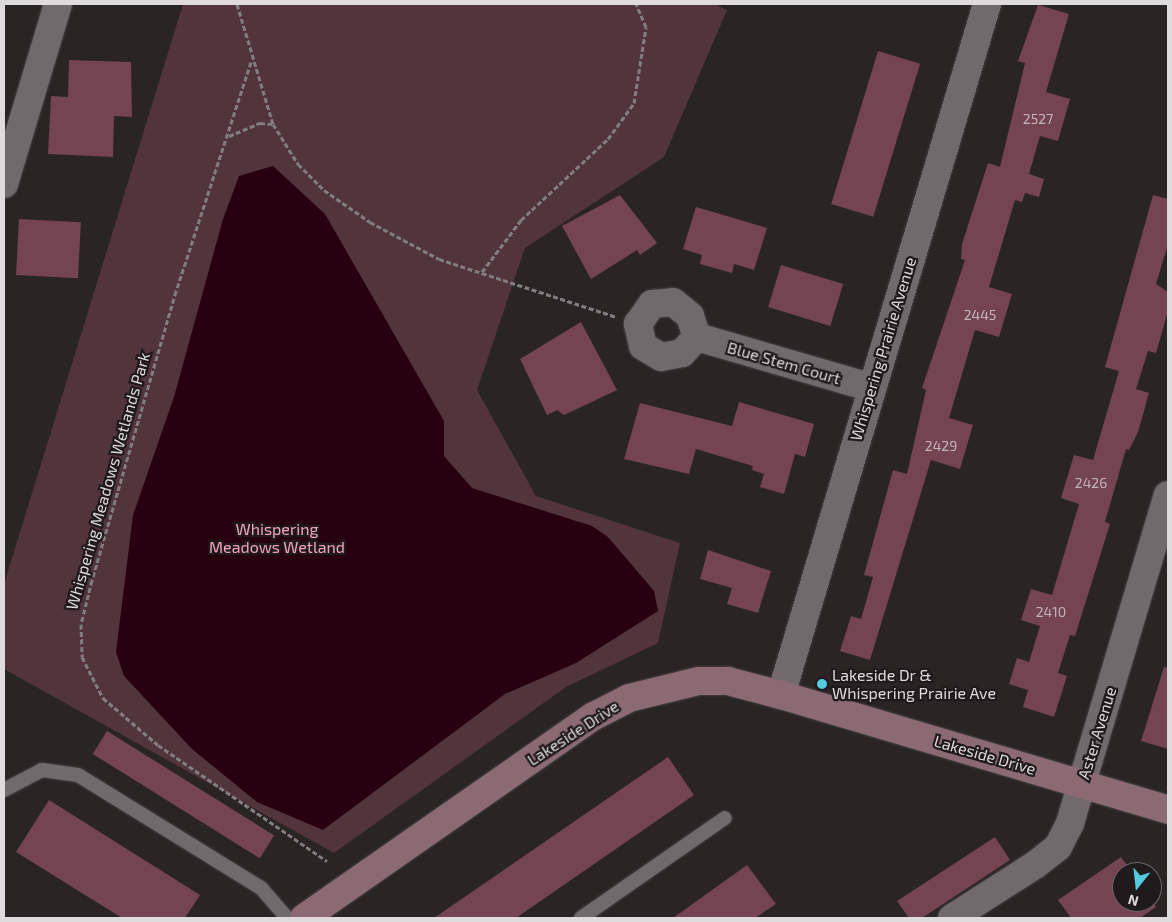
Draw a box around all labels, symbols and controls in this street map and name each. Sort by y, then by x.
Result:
house number: 2527 [1023,111,1053,127]
street label: Whispering Prairie Avenue [846,255,920,443]
house number: 2445 [964,307,996,323]
street label: Blue Stem Court [725,338,843,388]
street label: Whispering Meadows Wetlands Park [62,350,154,612]
house number: 2429 [925,438,957,454]
house number: 2426 [1075,475,1107,491]
park label: Whispering Meadows Wetland [209,519,345,557]
house number: 2410 [1036,604,1066,620]
place label: Lakeside Dr & Whispering Prairie Ave [832,665,996,703]
marker: Lakeside Dr & Whispering Prairie Ave [816,678,828,690]
street label: Aster Avenue [1074,684,1120,782]
street label: Lakeside Drive [524,696,622,770]
street label: Lakeside Drive [932,731,1038,779]
north arrow [1112,862,1162,912]
text: N [1126,891,1140,911]

